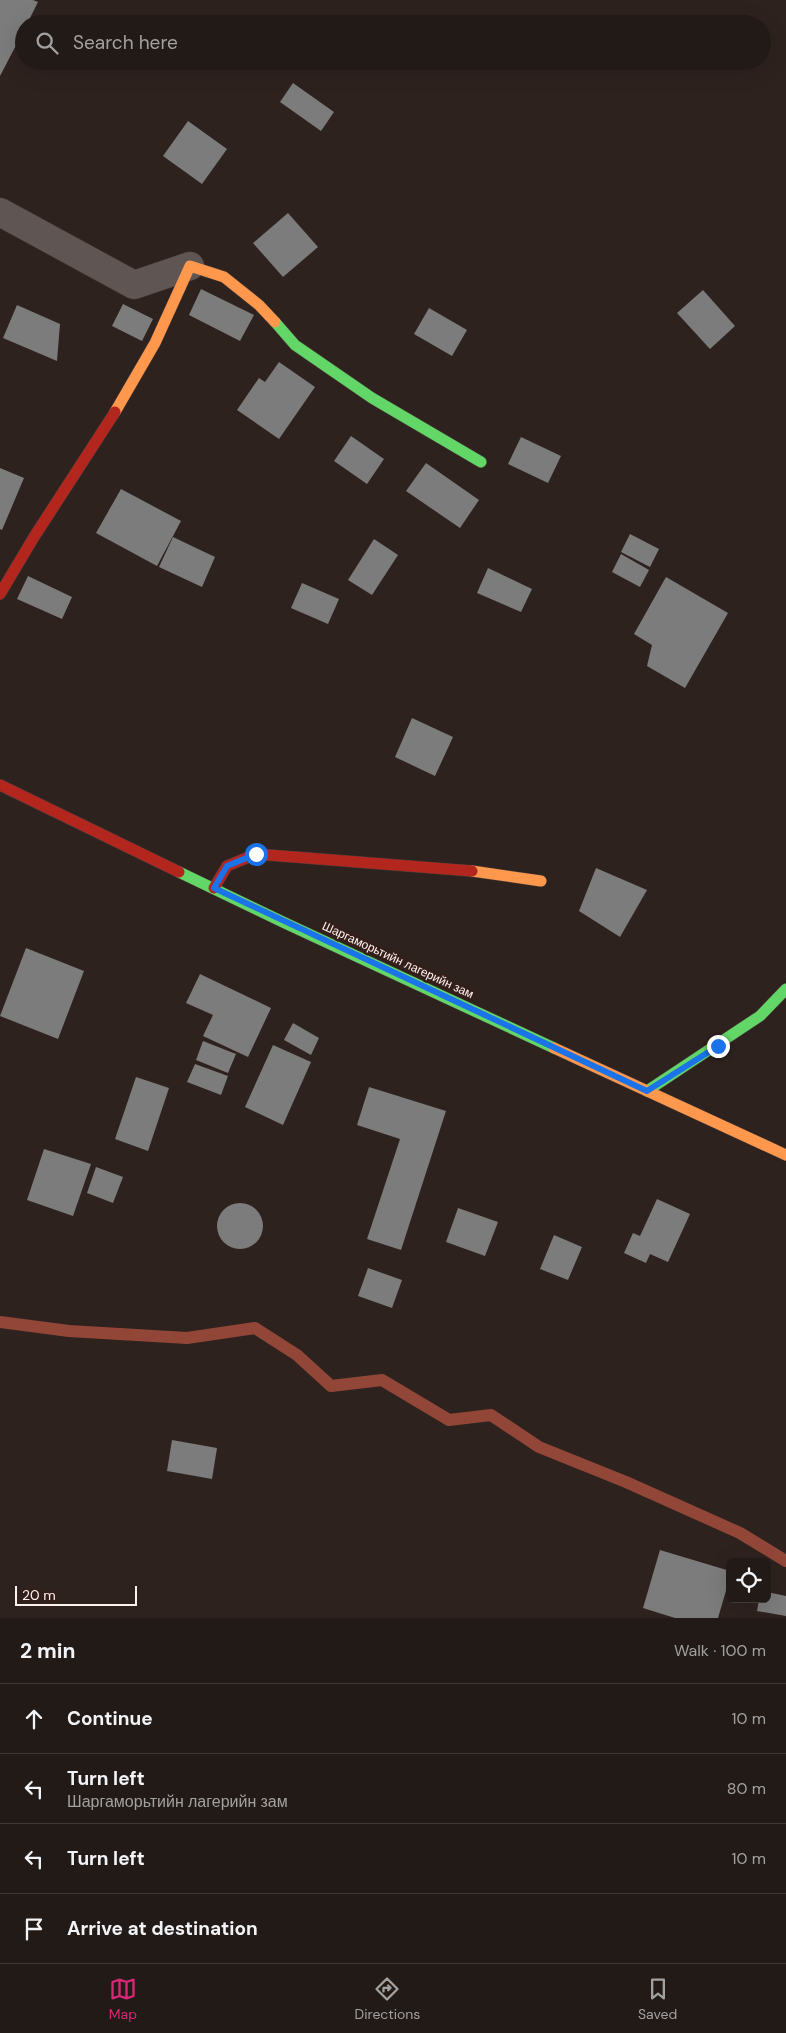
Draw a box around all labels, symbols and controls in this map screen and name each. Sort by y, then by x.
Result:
search box [15,15,771,70]
icon: search [33,29,61,57]
text: Search here [73,30,178,55]
route start [245,843,268,866]
street label: Шаргаморьтийн лагерийн зам [320,918,476,1002]
route end [707,1035,730,1058]
map controls [726,1558,771,1603]
button: locate [726,1558,771,1603]
scale bar [15,1583,138,1606]
text: 20 m [22,1586,56,1604]
text: 2 min [20,1637,76,1665]
text: Walk · 100 m [674,1640,766,1661]
icon: ahead [20,1705,48,1733]
text: Continue [67,1706,153,1731]
text: 10 m [732,1708,766,1729]
text: Turn left [67,1766,145,1791]
icon: left [20,1775,48,1803]
text: 80 m [727,1778,766,1799]
text: Шаргаморьтийн лагерийн зам [67,1791,288,1812]
icon: left [20,1845,48,1873]
text: Turn left [67,1846,145,1871]
text: 10 m [732,1848,766,1869]
icon: arrive [20,1915,48,1943]
text: Arrive at destination [67,1916,258,1941]
tab: Map [109,1975,137,2023]
tab: Directions [355,1975,420,2023]
tab: Saved [638,1975,677,2023]

